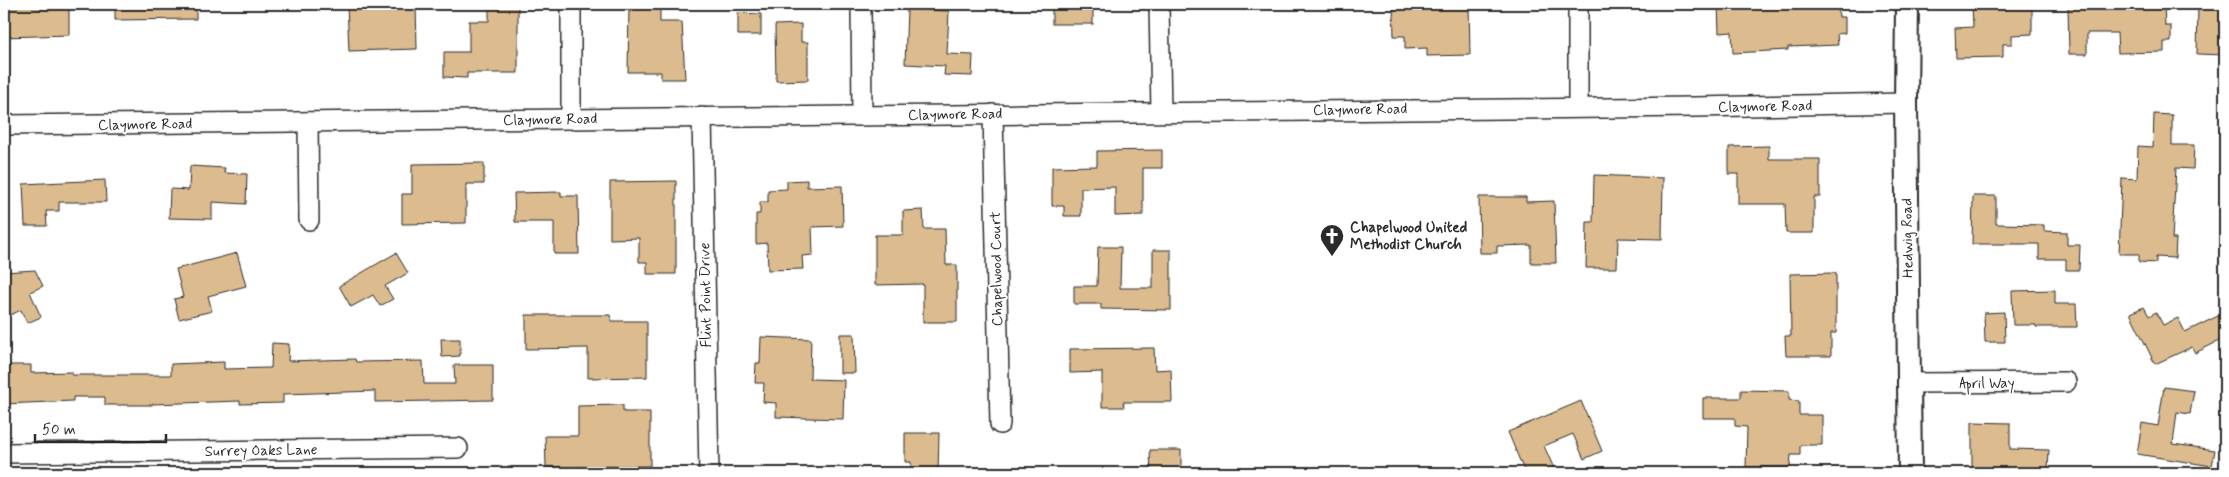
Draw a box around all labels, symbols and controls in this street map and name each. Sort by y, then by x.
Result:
street label: Claymore Road [1718,96,1812,118]
street label: Claymore Road [1313,99,1407,121]
street label: Claymore Road [908,104,1002,126]
street label: Claymore Road [503,109,597,131]
street label: Claymore Road [98,114,192,136]
street label: Hedwig Road [1897,198,1919,278]
street label: Chapelwood Court [986,211,1008,327]
place label: Chapelwood United Methodist Church [1350,218,1468,255]
church icon: Chapelwood United Methodist Church [1319,223,1345,257]
street label: Flint Point Drive [695,242,717,348]
street label: April Way [1959,374,2015,395]
scale bar [35,412,166,444]
text: 50 m [42,420,76,440]
street label: Surrey Oaks Lane [204,440,318,462]

